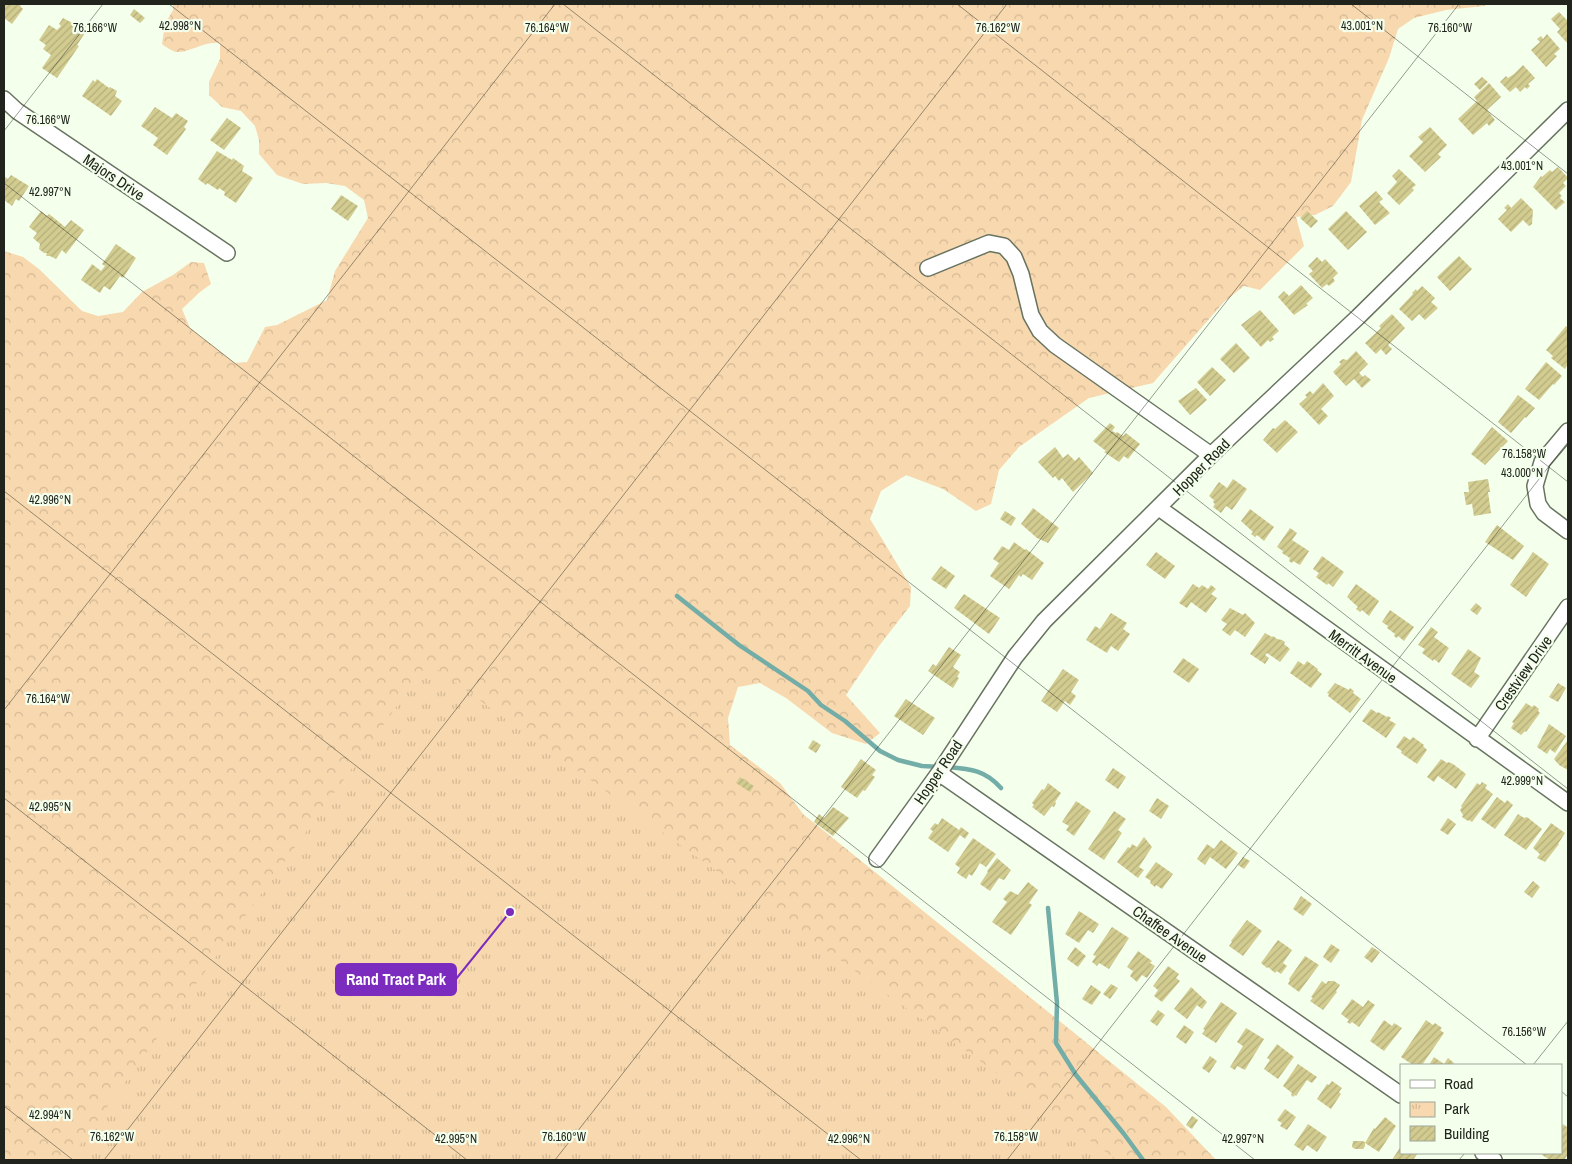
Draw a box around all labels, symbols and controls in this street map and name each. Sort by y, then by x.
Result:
text: 42.998°N [159,18,201,34]
text: 43.001°N [1341,18,1383,34]
text: 76.166°W [73,20,118,36]
text: 76.164°W [525,20,570,36]
text: 76.162°W [976,20,1021,36]
text: 76.160°W [1428,20,1473,36]
text: 76.166°W [26,112,71,128]
street label: Majors Drive [79,149,149,205]
text: 43.001°N [1501,158,1543,174]
text: 42.997°N [29,184,71,200]
street label: Hopper Road [1168,434,1234,500]
text: 76.158°W [1502,446,1547,462]
text: 43.000°N [1501,465,1543,481]
text: 42.996°N [29,492,71,508]
street label: Merritt Avenue [1325,624,1402,688]
street label: Crestview Drive [1489,631,1557,715]
text: 76.164°W [26,691,71,707]
street label: Hopper Road [909,736,967,808]
text: 42.999°N [1501,773,1543,789]
text: 42.995°N [29,799,71,815]
street label: Chaffee Avenue [1128,900,1212,968]
callout: Rand Tract Park [336,964,456,995]
text: Rand Tract Park [346,968,447,990]
text: 76.156°W [1502,1024,1547,1040]
legend [1400,1064,1562,1154]
text: Road [1444,1073,1473,1094]
text: Park [1444,1098,1470,1119]
text: 42.994°N [29,1107,71,1123]
text: Building [1444,1123,1489,1144]
text: 76.162°W [90,1129,135,1145]
text: 76.160°W [542,1129,587,1145]
text: 76.158°W [994,1129,1039,1145]
text: 42.995°N [435,1131,477,1147]
text: 42.996°N [828,1131,870,1147]
text: 42.997°N [1222,1131,1264,1147]

